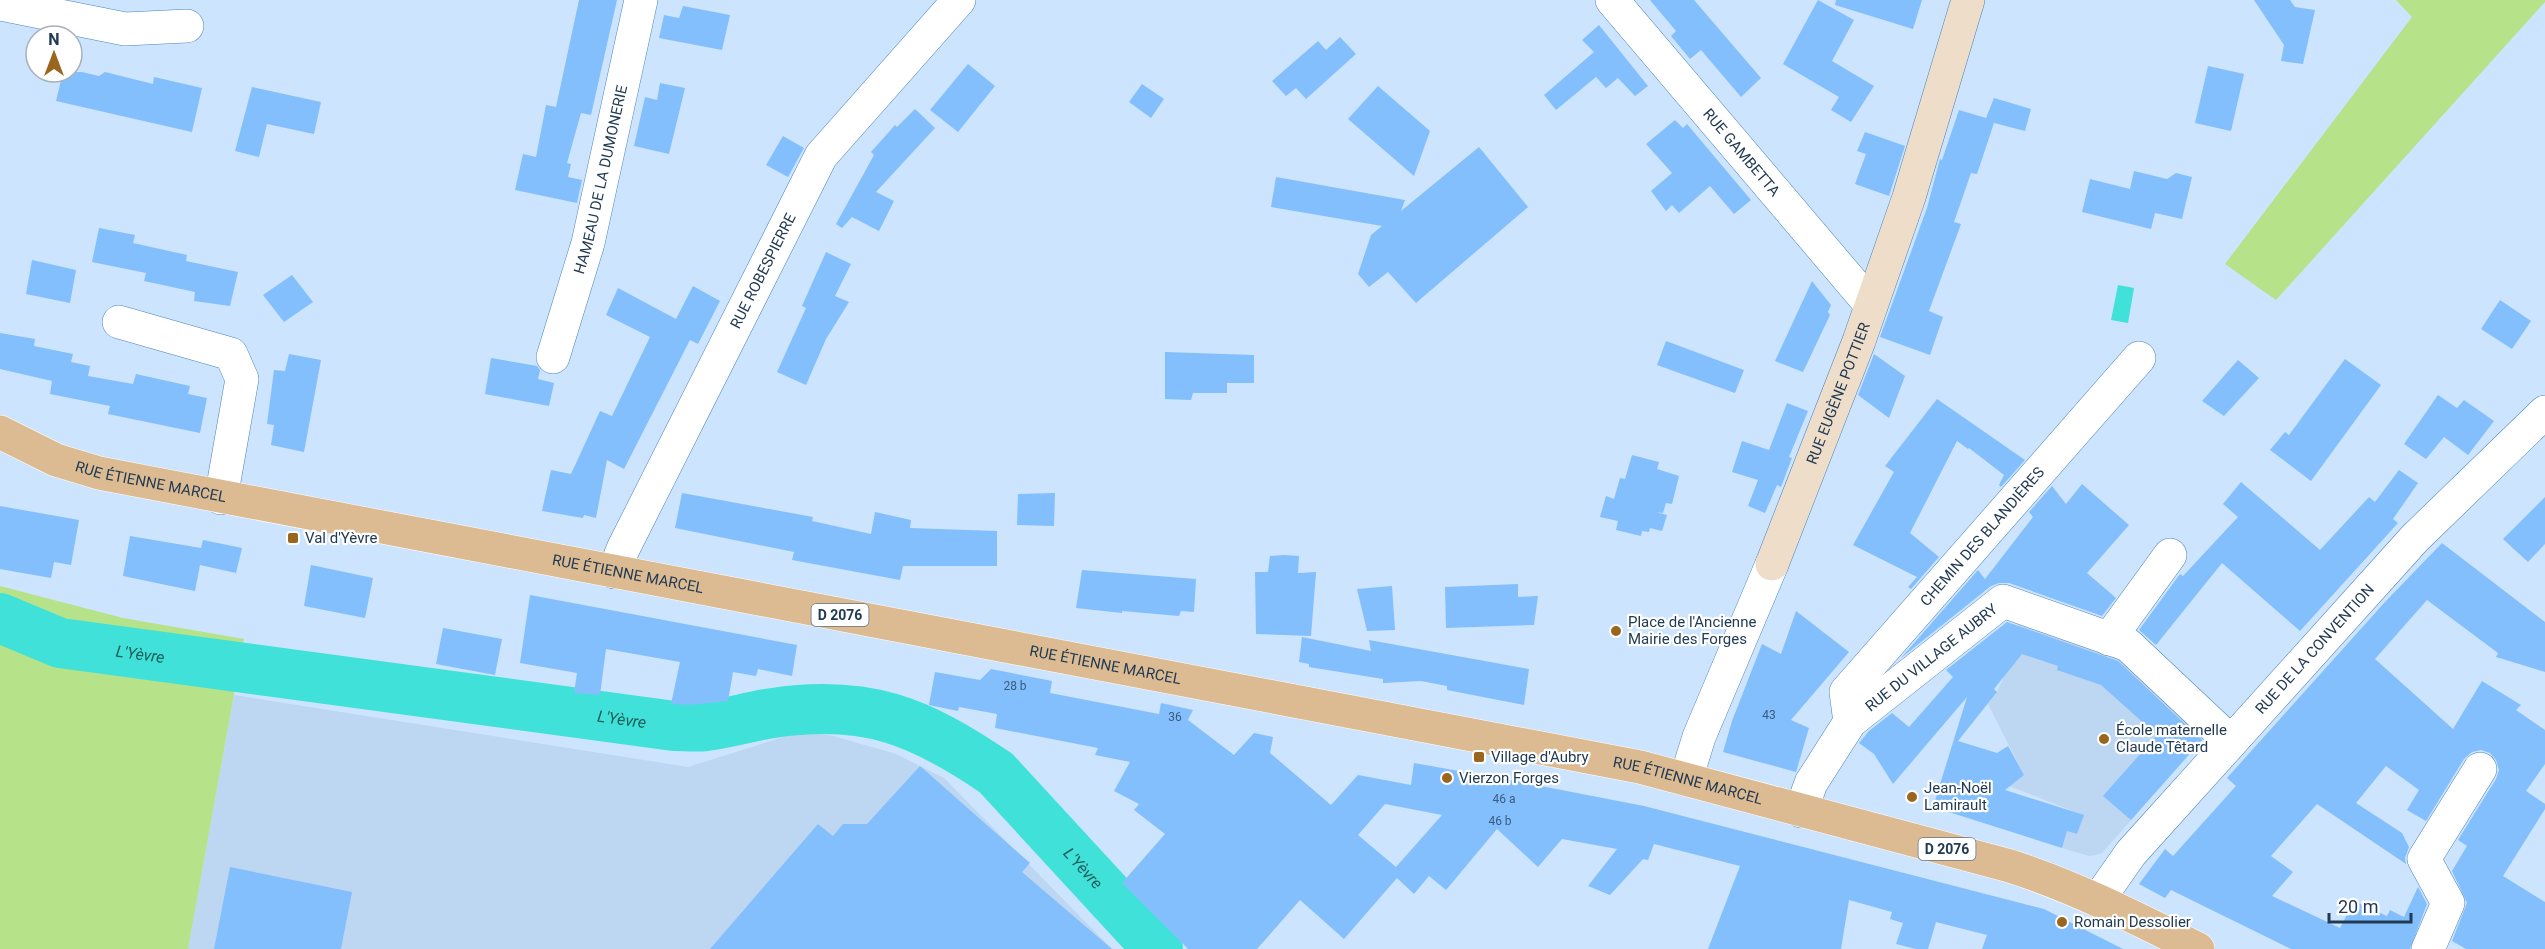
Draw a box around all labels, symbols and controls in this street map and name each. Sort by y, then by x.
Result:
north arrow [24,24,84,84]
text: N [48,30,60,49]
street label: HAMEAU DE LA DUMONERIE [570,83,631,276]
street label: RUE GAMBETTA [1699,105,1784,200]
street label: RUE ROBESPIERRE [727,210,800,332]
street label: RUE EUGÈNE POTTIER [1803,320,1874,467]
street label: RUE ÉTIENNE MARCEL [73,457,228,506]
street label: CHEMIN DES BLANDIÈRES [1917,463,2048,610]
place label: Val d'Yèvre [305,529,377,547]
marker: Val d'Yèvre [286,531,300,545]
street label: RUE ÉTIENNE MARCEL [551,551,705,597]
street label: RUE DE LA CONVENTION [2252,580,2378,718]
street label: RUE DU VILLAGE AUBRY [1862,600,2001,715]
road number: D 2076 [812,604,868,626]
place label: Place de l'Ancienne Mairie des Forges [1628,613,1756,648]
marker: Place de l'Ancienne Mairie des Forges [1609,624,1623,638]
water label: L'Yèvre [115,641,166,667]
street label: RUE ÉTIENNE MARCEL [1028,642,1183,688]
house number: 28 b [1003,679,1027,693]
water label: L'Yèvre [596,706,647,732]
house number: 43 [1762,708,1776,722]
house number: 36 [1168,710,1182,724]
place label: École maternelle Claude Têtard [2116,721,2227,756]
marker: École maternelle Claude Têtard [2097,732,2111,746]
place label: Village d'Aubry [1491,748,1589,766]
marker: Village d'Aubry [1472,750,1486,764]
street label: RUE ÉTIENNE MARCEL [1612,753,1765,808]
place label: Vierzon Forges [1459,769,1559,787]
marker: Vierzon Forges [1440,771,1454,785]
place label: Jean-Noël Lamirault [1924,779,1992,814]
marker: Jean-Noël Lamirault [1905,790,1919,804]
house number: 46 a [1493,792,1516,806]
house number: 46 b [1488,814,1512,828]
road number: D 2076 [1918,838,1976,860]
water label: L'Yèvre [1060,844,1107,892]
scale bar [2329,886,2412,924]
text: 20 m [2338,896,2378,917]
place label: Romain Dessolier [2074,913,2191,931]
marker: Romain Dessolier [2055,915,2069,929]

